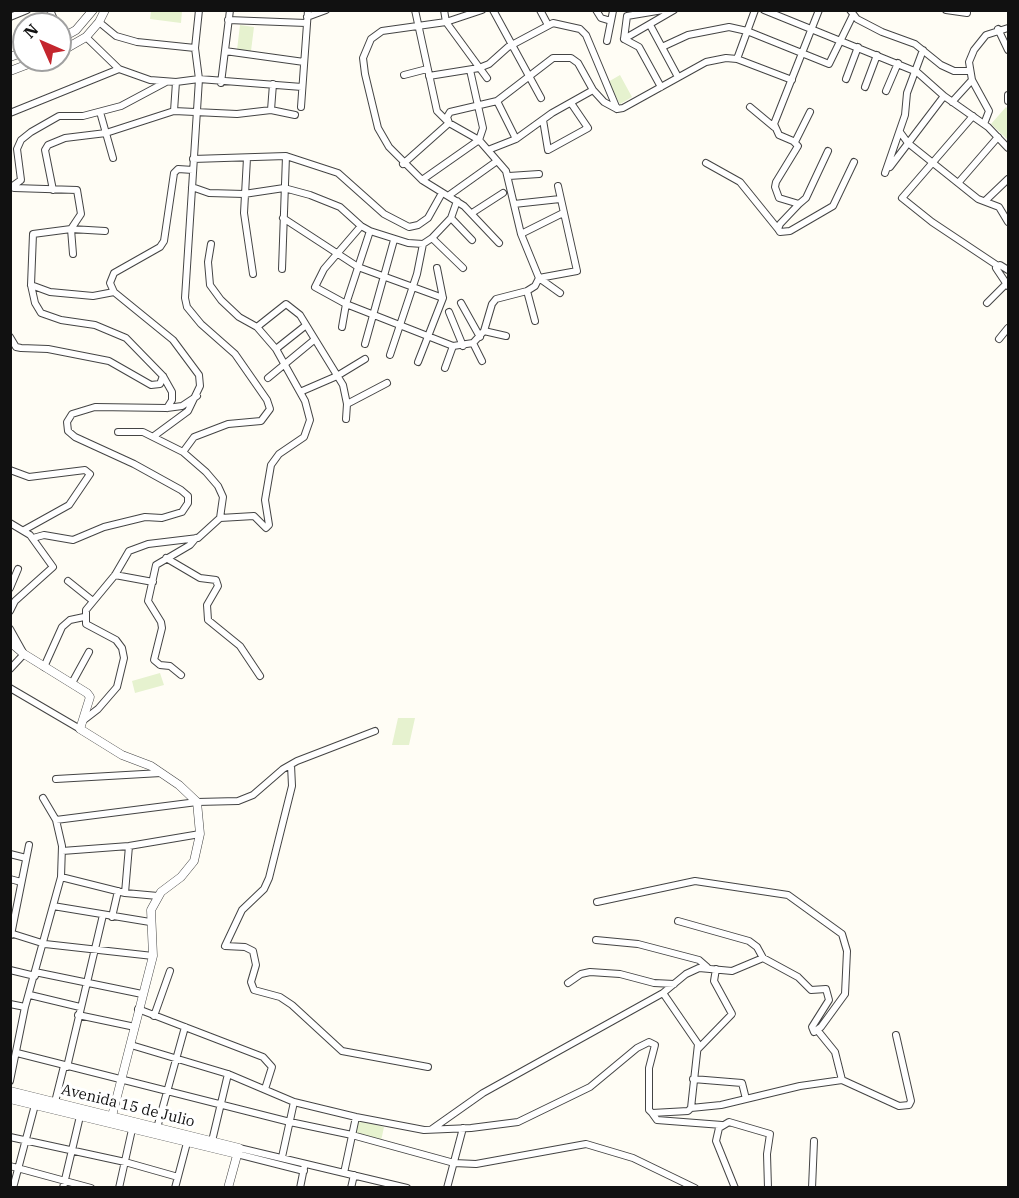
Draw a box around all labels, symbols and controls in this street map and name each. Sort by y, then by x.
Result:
north arrow [12,12,72,72]
text: N [19,19,42,42]
street label: Avenida 15 de Julio [59,1081,197,1131]

